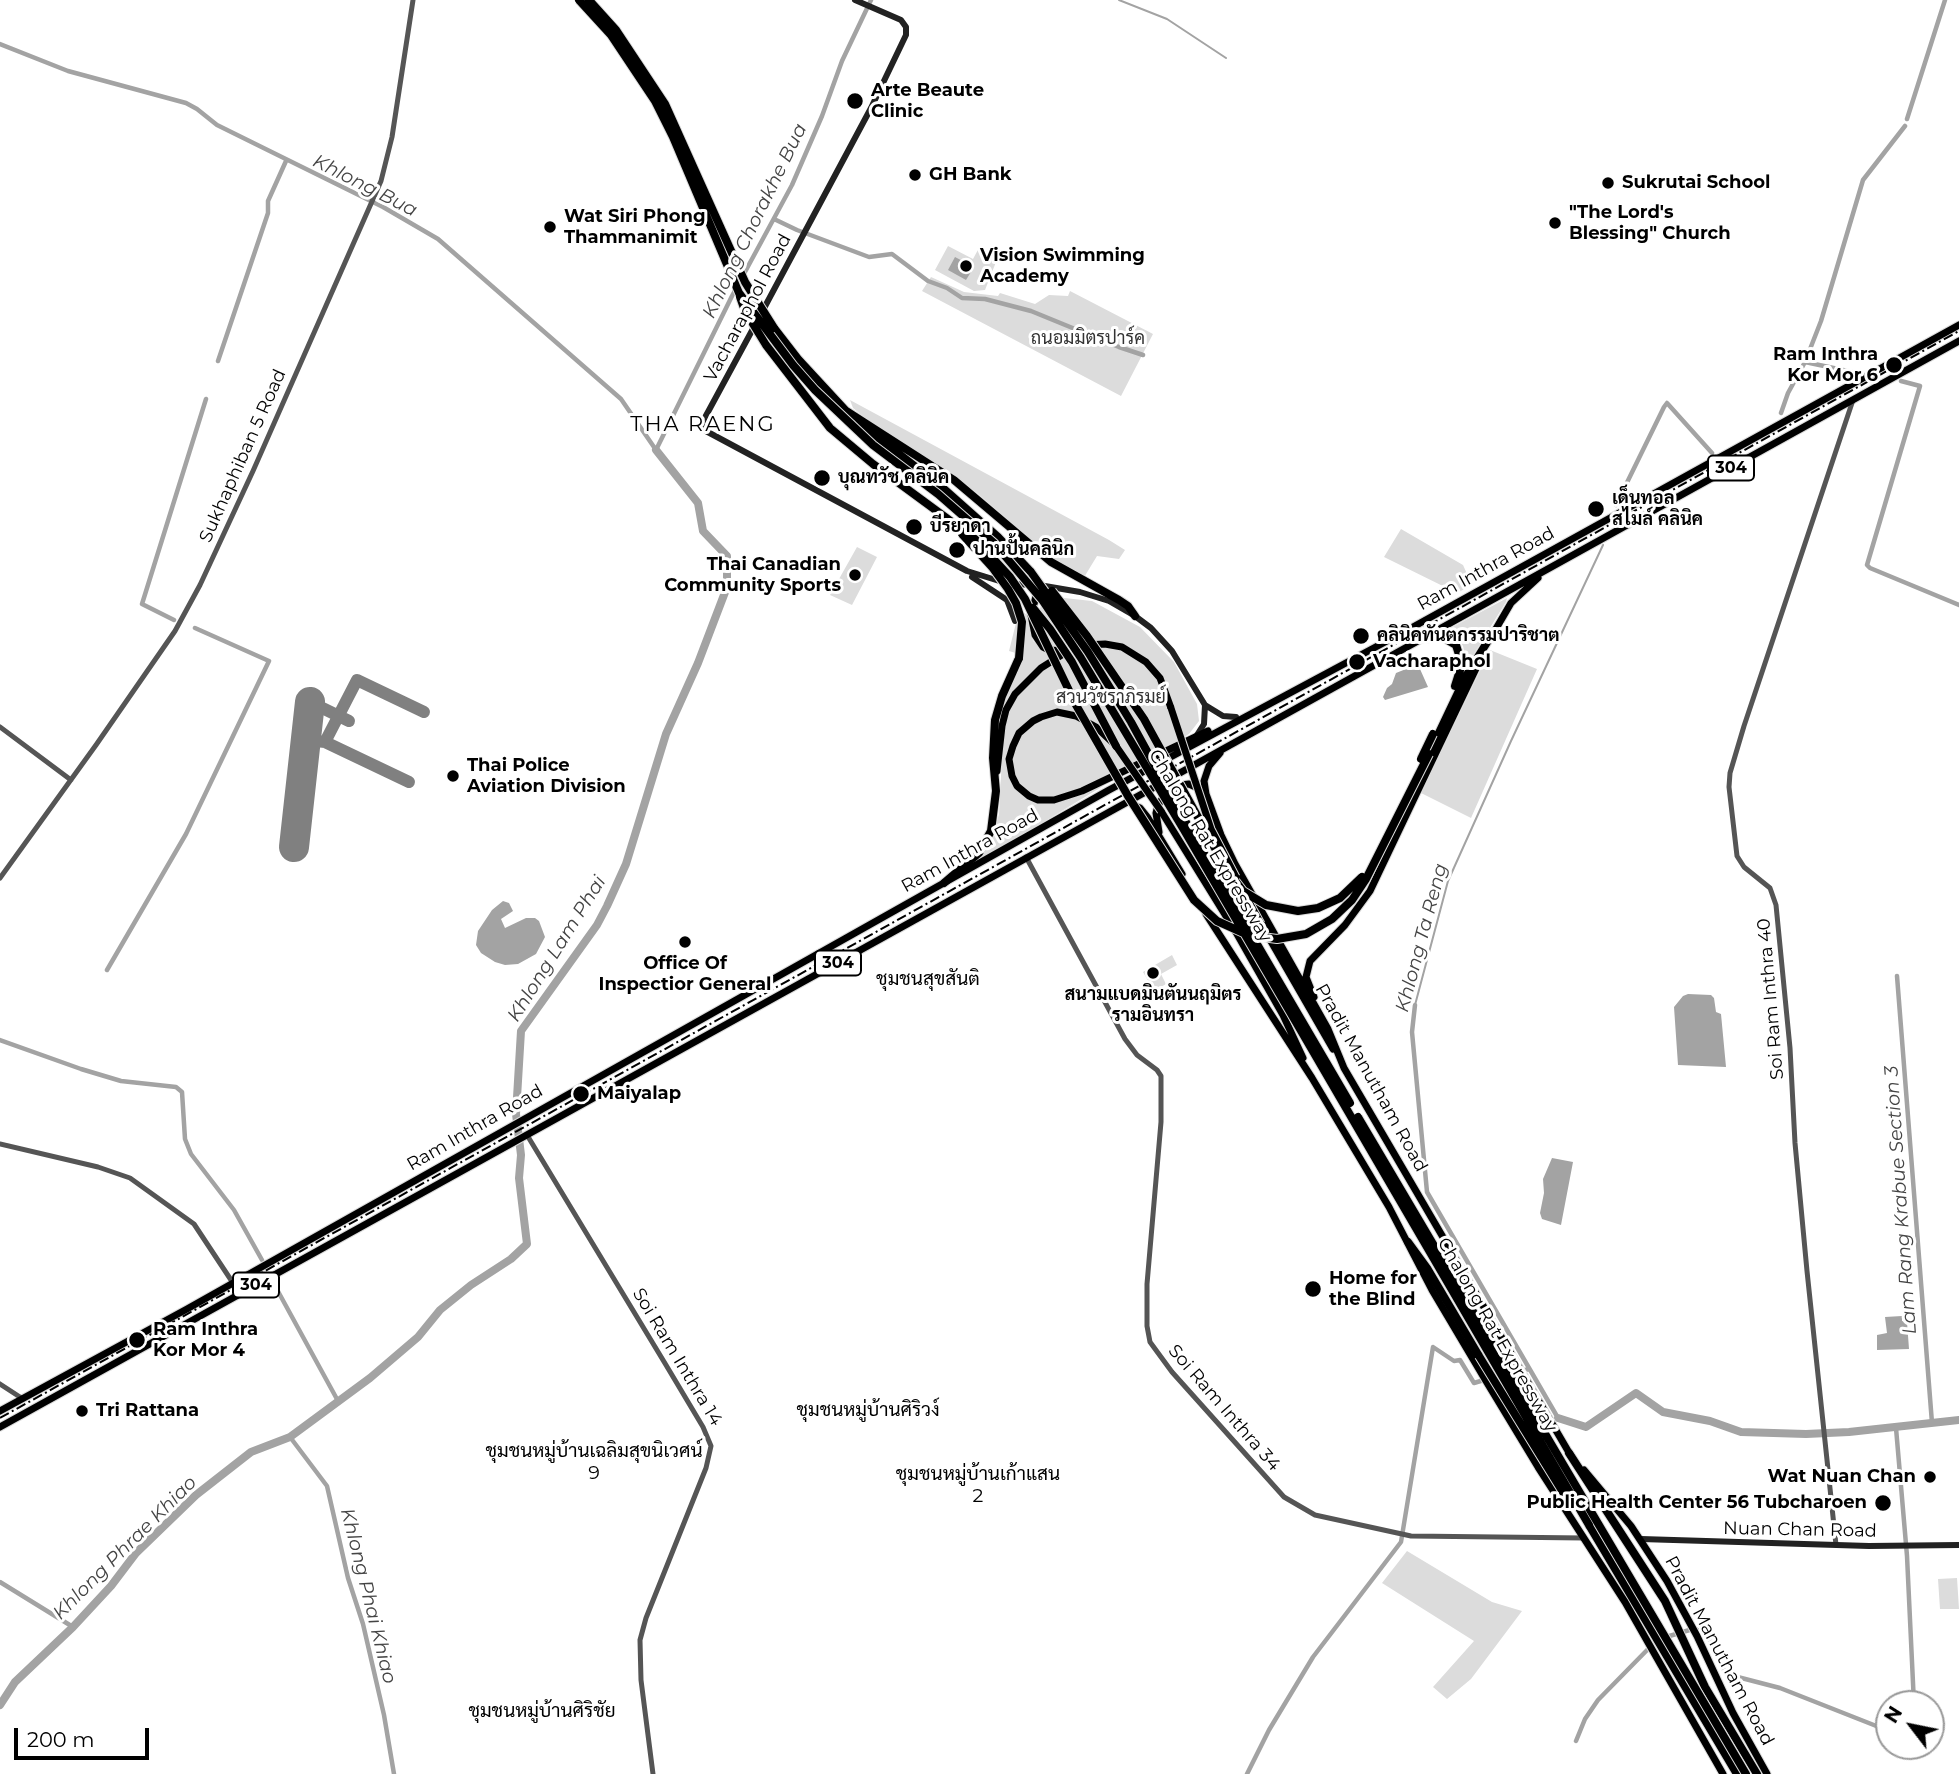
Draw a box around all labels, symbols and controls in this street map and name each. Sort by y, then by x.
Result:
place label: Arte Beaute Clinic [871,80,984,122]
marker: Arte Beaute Clinic [845,91,865,111]
water label: Khlong Chorakhe Bua [698,120,812,322]
water label: Khlong Bua [309,150,421,222]
place label: GH Bank [929,164,1012,186]
marker: GH Bank [907,167,923,183]
place label: Sukrutai School [1622,172,1770,194]
marker: Sukrutai School [1600,175,1616,191]
place label: "The Lord's Blessing" Church [1569,202,1731,244]
place label: Wat Siri Phong Thammanimit [564,206,706,248]
marker: "The Lord's Blessing" Church [1547,215,1563,231]
marker: Wat Siri Phong Thammanimit [542,219,558,235]
street label: Vacharaphol Road [700,230,796,386]
place label: Vision Swimming Academy [980,245,1145,288]
marker: Vision Swimming Academy [958,258,974,274]
park label: ถนอมมิตรปาร์ค [1031,328,1145,350]
place label: Ram Inthra Kor Mor 6 [1773,344,1878,386]
marker: Ram Inthra Kor Mor 6 [1884,355,1904,375]
street label: Sukhaphiban 5 Road [195,366,291,546]
district label: THA RAENG [631,412,775,438]
road number: 304 [1708,456,1754,481]
place label: บุณทวัช คลินิค [838,467,949,489]
marker: บุณทวัช คลินิค [812,468,832,488]
place label: เด็นทอล สไมล์ คลินิค [1612,488,1703,530]
marker: เด็นทอล สไมล์ คลินิค [1586,499,1606,519]
place label: บีรยาดา [930,516,991,538]
marker: บีรยาดา [904,517,924,537]
street label: Ram Inthra Road [1414,522,1558,616]
place label: ปานปั้นคลินิก [973,539,1074,561]
marker: ปานปั้นคลินิก [947,540,967,560]
place label: Thai Canadian Community Sports [664,554,841,596]
marker: Thai Canadian Community Sports [847,567,863,583]
place label: คลินิคทันตกรรมปาริชาต [1377,625,1560,647]
marker: คลินิคทันตกรรมปาริชาต [1351,626,1371,646]
place label: Vacharaphol [1373,651,1491,673]
marker: Vacharaphol [1347,652,1367,672]
park label: สวนวัชราภิรมย์ [1056,687,1166,709]
street label: Chalong Rat Expressway [1144,746,1276,946]
place label: Thai Police Aviation Division [467,755,626,798]
marker: Thai Police Aviation Division [445,768,461,784]
street label: Ram Inthra Road [898,804,1042,898]
water label: Khlong Ta Reng [1391,861,1453,1015]
water label: Khlong Lam Phai [503,872,611,1026]
street label: Soi Ram Inthra 40 [1753,917,1789,1081]
marker: Office Of Inspectior General [677,934,693,950]
road number: 304 [815,951,861,976]
place label: Office Of Inspectior General [598,953,772,996]
marker: สนามแบดมินตันนฤมิตร รามอินทรา [1145,965,1161,981]
district label: ชุมชนสุขสันติ [876,968,980,990]
street label: Pradit Manutham Road [1310,980,1432,1176]
place label: สนามแบดมินตันนฤมิตร รามอินทรา [1065,984,1241,1026]
water label: Lam Rang Krabue Section 3 [1880,1065,1922,1335]
street label: Ram Inthra Road [403,1080,547,1176]
place label: Maiyalap [597,1083,681,1105]
marker: Maiyalap [571,1084,591,1104]
street label: Chalong Rat Expressway [1432,1234,1562,1436]
place label: Home for the Blind [1329,1268,1417,1310]
road number: 304 [233,1273,279,1298]
marker: Home for the Blind [1303,1279,1323,1299]
street label: Soi Ram Inthra 14 [627,1284,727,1430]
place label: Ram Inthra Kor Mor 4 [153,1319,258,1362]
marker: Ram Inthra Kor Mor 4 [127,1330,147,1350]
street label: Soi Ram Inthra 34 [1163,1340,1285,1476]
district label: ชุมชนหมู่บ้านศิริวง์ [796,1399,940,1421]
place label: Tri Rattana [96,1400,199,1422]
marker: Tri Rattana [74,1403,90,1419]
district label: ชุมชนหมู่บ้านเฉลิมสุขนิเวศน์ 9 [485,1440,703,1484]
district label: ชุมชนหมู่บ้านเก้าแสน 2 [896,1463,1060,1507]
place label: Wat Nuan Chan [1767,1466,1916,1488]
marker: Wat Nuan Chan [1922,1469,1938,1485]
water label: Khlong Phrae Khiao [48,1471,202,1625]
place label: Public Health Center 56 Tubcharoen [1526,1492,1867,1514]
marker: Public Health Center 56 Tubcharoen [1873,1493,1893,1513]
water label: Khlong Phai Khiao [335,1506,401,1686]
street label: Nuan Chan Road [1723,1518,1877,1542]
street label: Pradit Manutham Road [1660,1553,1778,1749]
north arrow [1875,1690,1945,1760]
district label: ชุมชนหมู่บ้านศิริชัย [468,1700,616,1722]
text: N [1880,1702,1907,1727]
scale bar [18,1714,152,1758]
text: 200 m [27,1727,94,1752]

